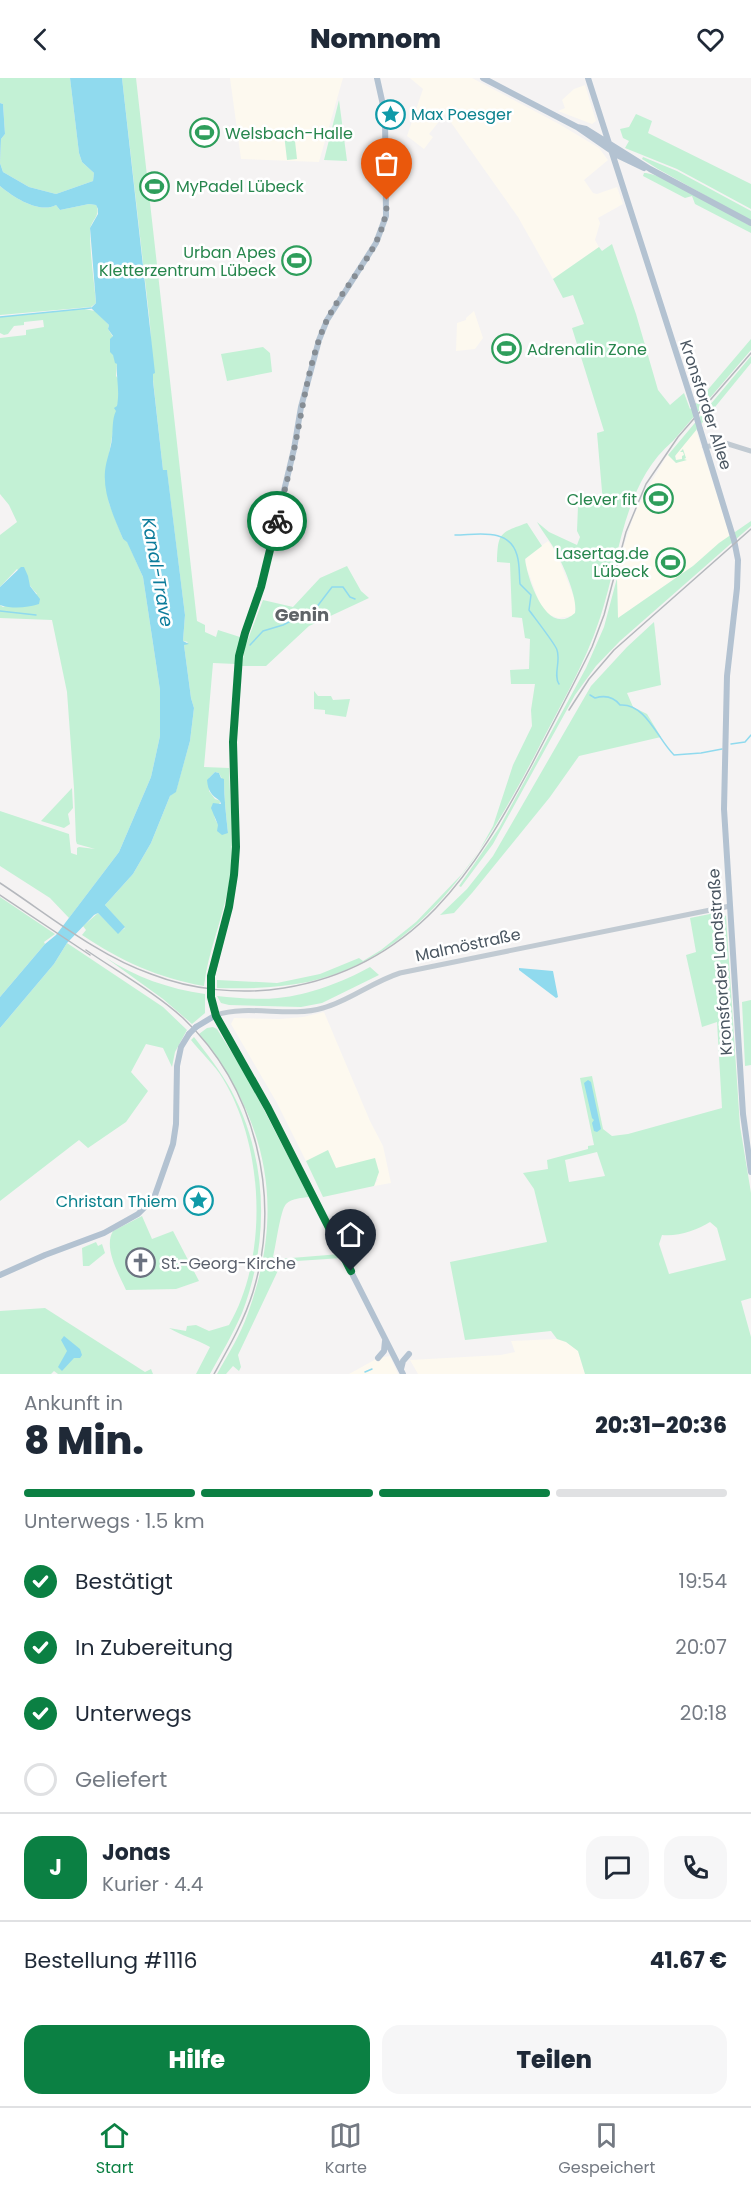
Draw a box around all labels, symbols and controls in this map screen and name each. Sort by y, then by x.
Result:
text: Nomnom [310,20,441,57]
icon: back [24,23,57,56]
icon: heart [694,23,727,56]
place icon: Max Poesger [374,98,406,130]
place label: Max Poesger [411,103,512,126]
sports icon: Welsbach-Halle [188,117,220,149]
place label: Welsbach-Halle [225,122,353,145]
pin [361,138,412,200]
icon: bag [370,147,403,180]
sports icon: MyPadel Lübeck [139,170,171,202]
place label: MyPadel Lübeck [176,175,304,198]
place label: Urban Apes Kletterzentrum Lübeck [99,241,277,282]
sports icon: Urban Apes Kletterzentrum Lübeck [281,245,313,277]
sports icon: Adrenalin Zone [490,333,522,365]
street label: Kronsforder Allee [674,337,738,473]
place label: Adrenalin Zone [527,338,647,361]
sports icon: Clever fit [642,483,674,515]
place label: Clever fit [567,488,637,511]
courier [247,491,307,551]
icon: bike [261,505,294,538]
water label: Kanal-Trave [136,515,180,629]
place label: Lasertag.de Lübeck [555,542,650,583]
sports icon: Lasertag.de Lübeck [654,546,686,578]
district label: Genin [275,602,329,627]
street label: Kronsforder Landstraße [702,868,738,1056]
street label: Malmöstraße [413,923,523,967]
place icon: Christan Thiem [182,1185,214,1217]
place label: Christan Thiem [56,1190,177,1213]
pin [325,1209,376,1271]
icon: home [334,1218,367,1251]
church icon: St.-Georg-Kirche [124,1247,156,1279]
place label: St.-Georg-Kirche [161,1252,296,1275]
text: Ankunft in [24,1389,123,1417]
text: 20:31–20:36 [595,1410,727,1441]
text: 8 Min. [24,1413,144,1468]
text: Unterwegs · 1.5 km [24,1507,205,1535]
icon: check [24,1565,57,1598]
text: Bestätigt [75,1566,173,1597]
text: 19:54 [679,1567,727,1595]
icon: check [24,1631,57,1664]
text: In Zubereitung [75,1632,233,1663]
text: 20:07 [675,1633,727,1661]
icon: check [24,1697,57,1730]
text: Unterwegs [75,1698,192,1729]
text: 20:18 [680,1699,727,1727]
text: Geliefert [75,1764,167,1795]
button: chat [586,1836,649,1899]
button: phone [664,1836,727,1899]
text: Jonas [102,1837,171,1868]
text: J [49,1852,62,1883]
text: Kurier · 4.4 [102,1870,203,1898]
text: Bestellung #1116 [24,1945,198,1976]
text: 41.67 € [650,1945,727,1976]
button: Hilfe [24,2025,370,2094]
button: Teilen [382,2025,727,2094]
tab: Start [96,2119,133,2180]
tab: Karte [325,2119,367,2180]
tab: Gespeichert [558,2119,655,2180]

